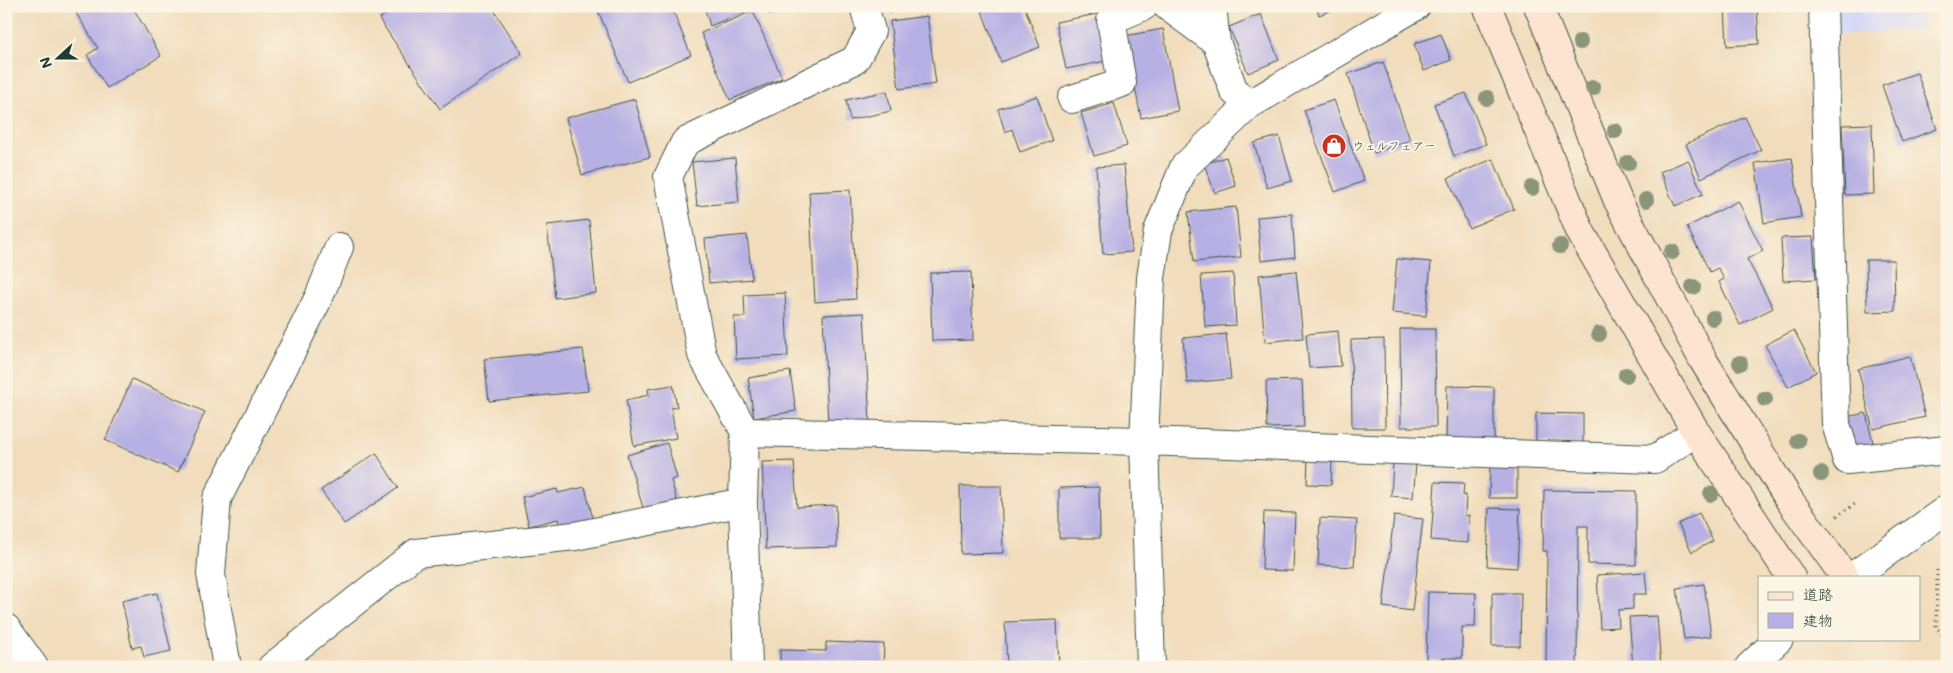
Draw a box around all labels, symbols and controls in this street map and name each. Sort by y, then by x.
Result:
north arrow [32,32,82,82]
text: N [35,54,56,71]
shop icon: ウェルフェアー [1321,133,1347,159]
place label: ウェルフェアー [1352,137,1436,153]
legend [1758,576,1920,640]
text: 道路 [1803,584,1833,604]
text: 建物 [1803,610,1833,630]

